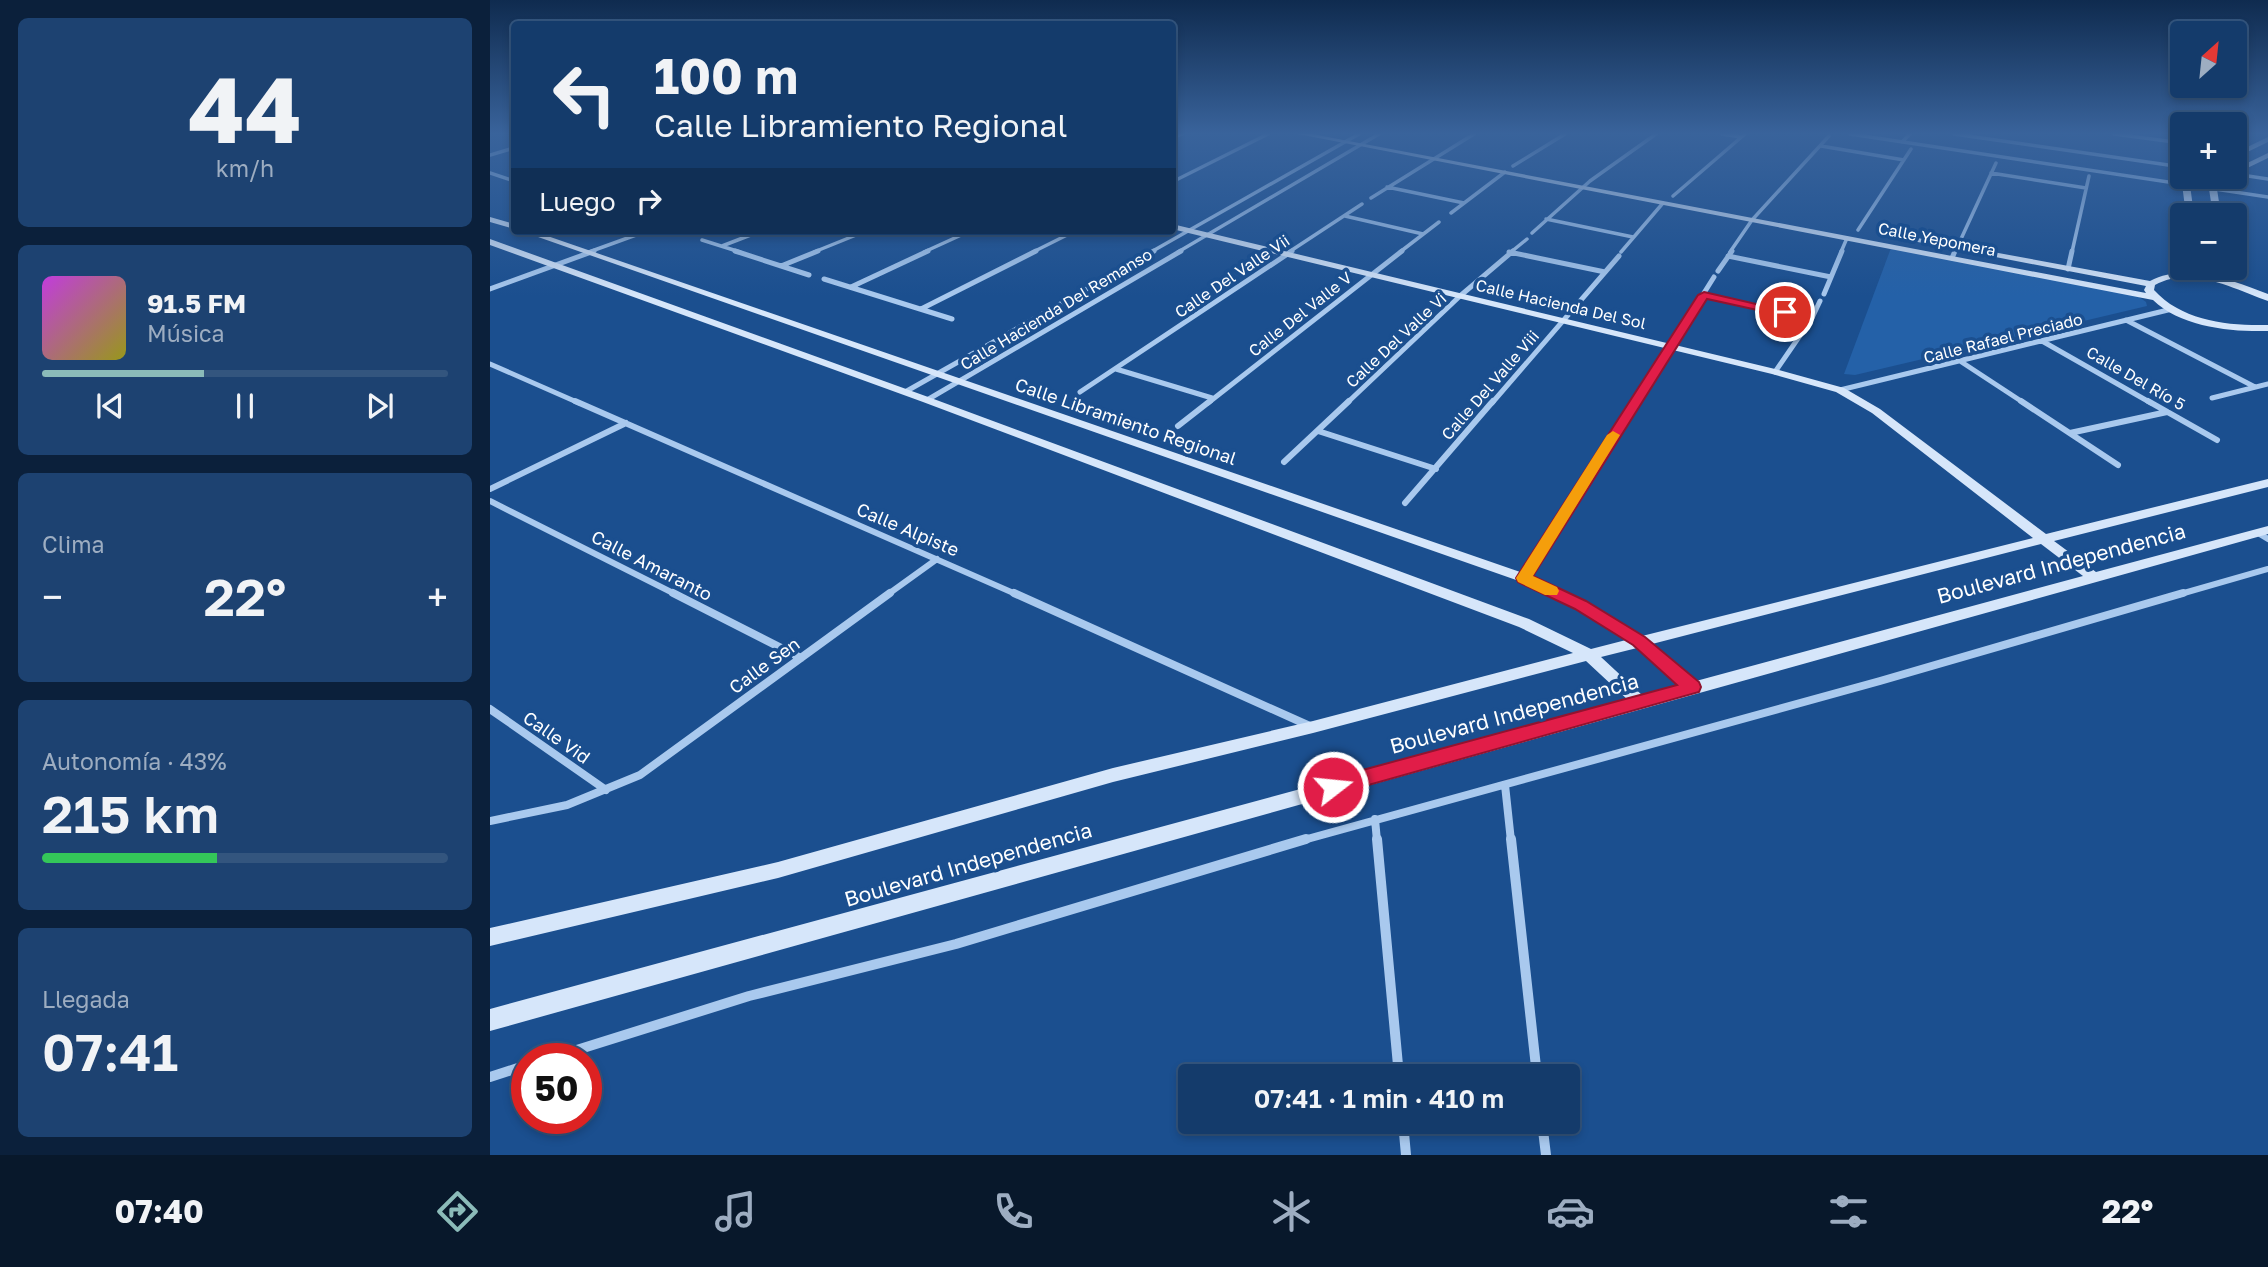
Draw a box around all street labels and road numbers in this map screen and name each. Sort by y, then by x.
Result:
street label: Calle Yepomera [1876,218,1998,260]
street label: Calle Del Valle Vii [1171,230,1293,322]
street label: Calle Hacienda Del Remanso [956,244,1156,374]
street label: Calle Del Valle V [1244,267,1356,361]
street label: Calle Hacienda Del Sol [1474,275,1648,333]
street label: Calle Del Valle Vi [1342,288,1450,392]
street label: Calle Rafael Preciado [1921,309,2085,367]
street label: Calle Del Valle Viii [1437,326,1543,444]
street label: Calle Del Río 5 [2083,342,2189,414]
street label: Calle Libramiento Regional [1012,373,1240,469]
street label: Calle Alpiste [853,498,963,560]
street label: Boulevard Independencia [1934,517,2188,609]
street label: Calle Amaranto [588,525,716,605]
street label: Calle Sen [724,632,804,698]
street label: Boulevard Independencia [1387,667,1641,759]
street label: Calle Vid [519,706,595,768]
street label: Boulevard Independencia [841,816,1095,912]

